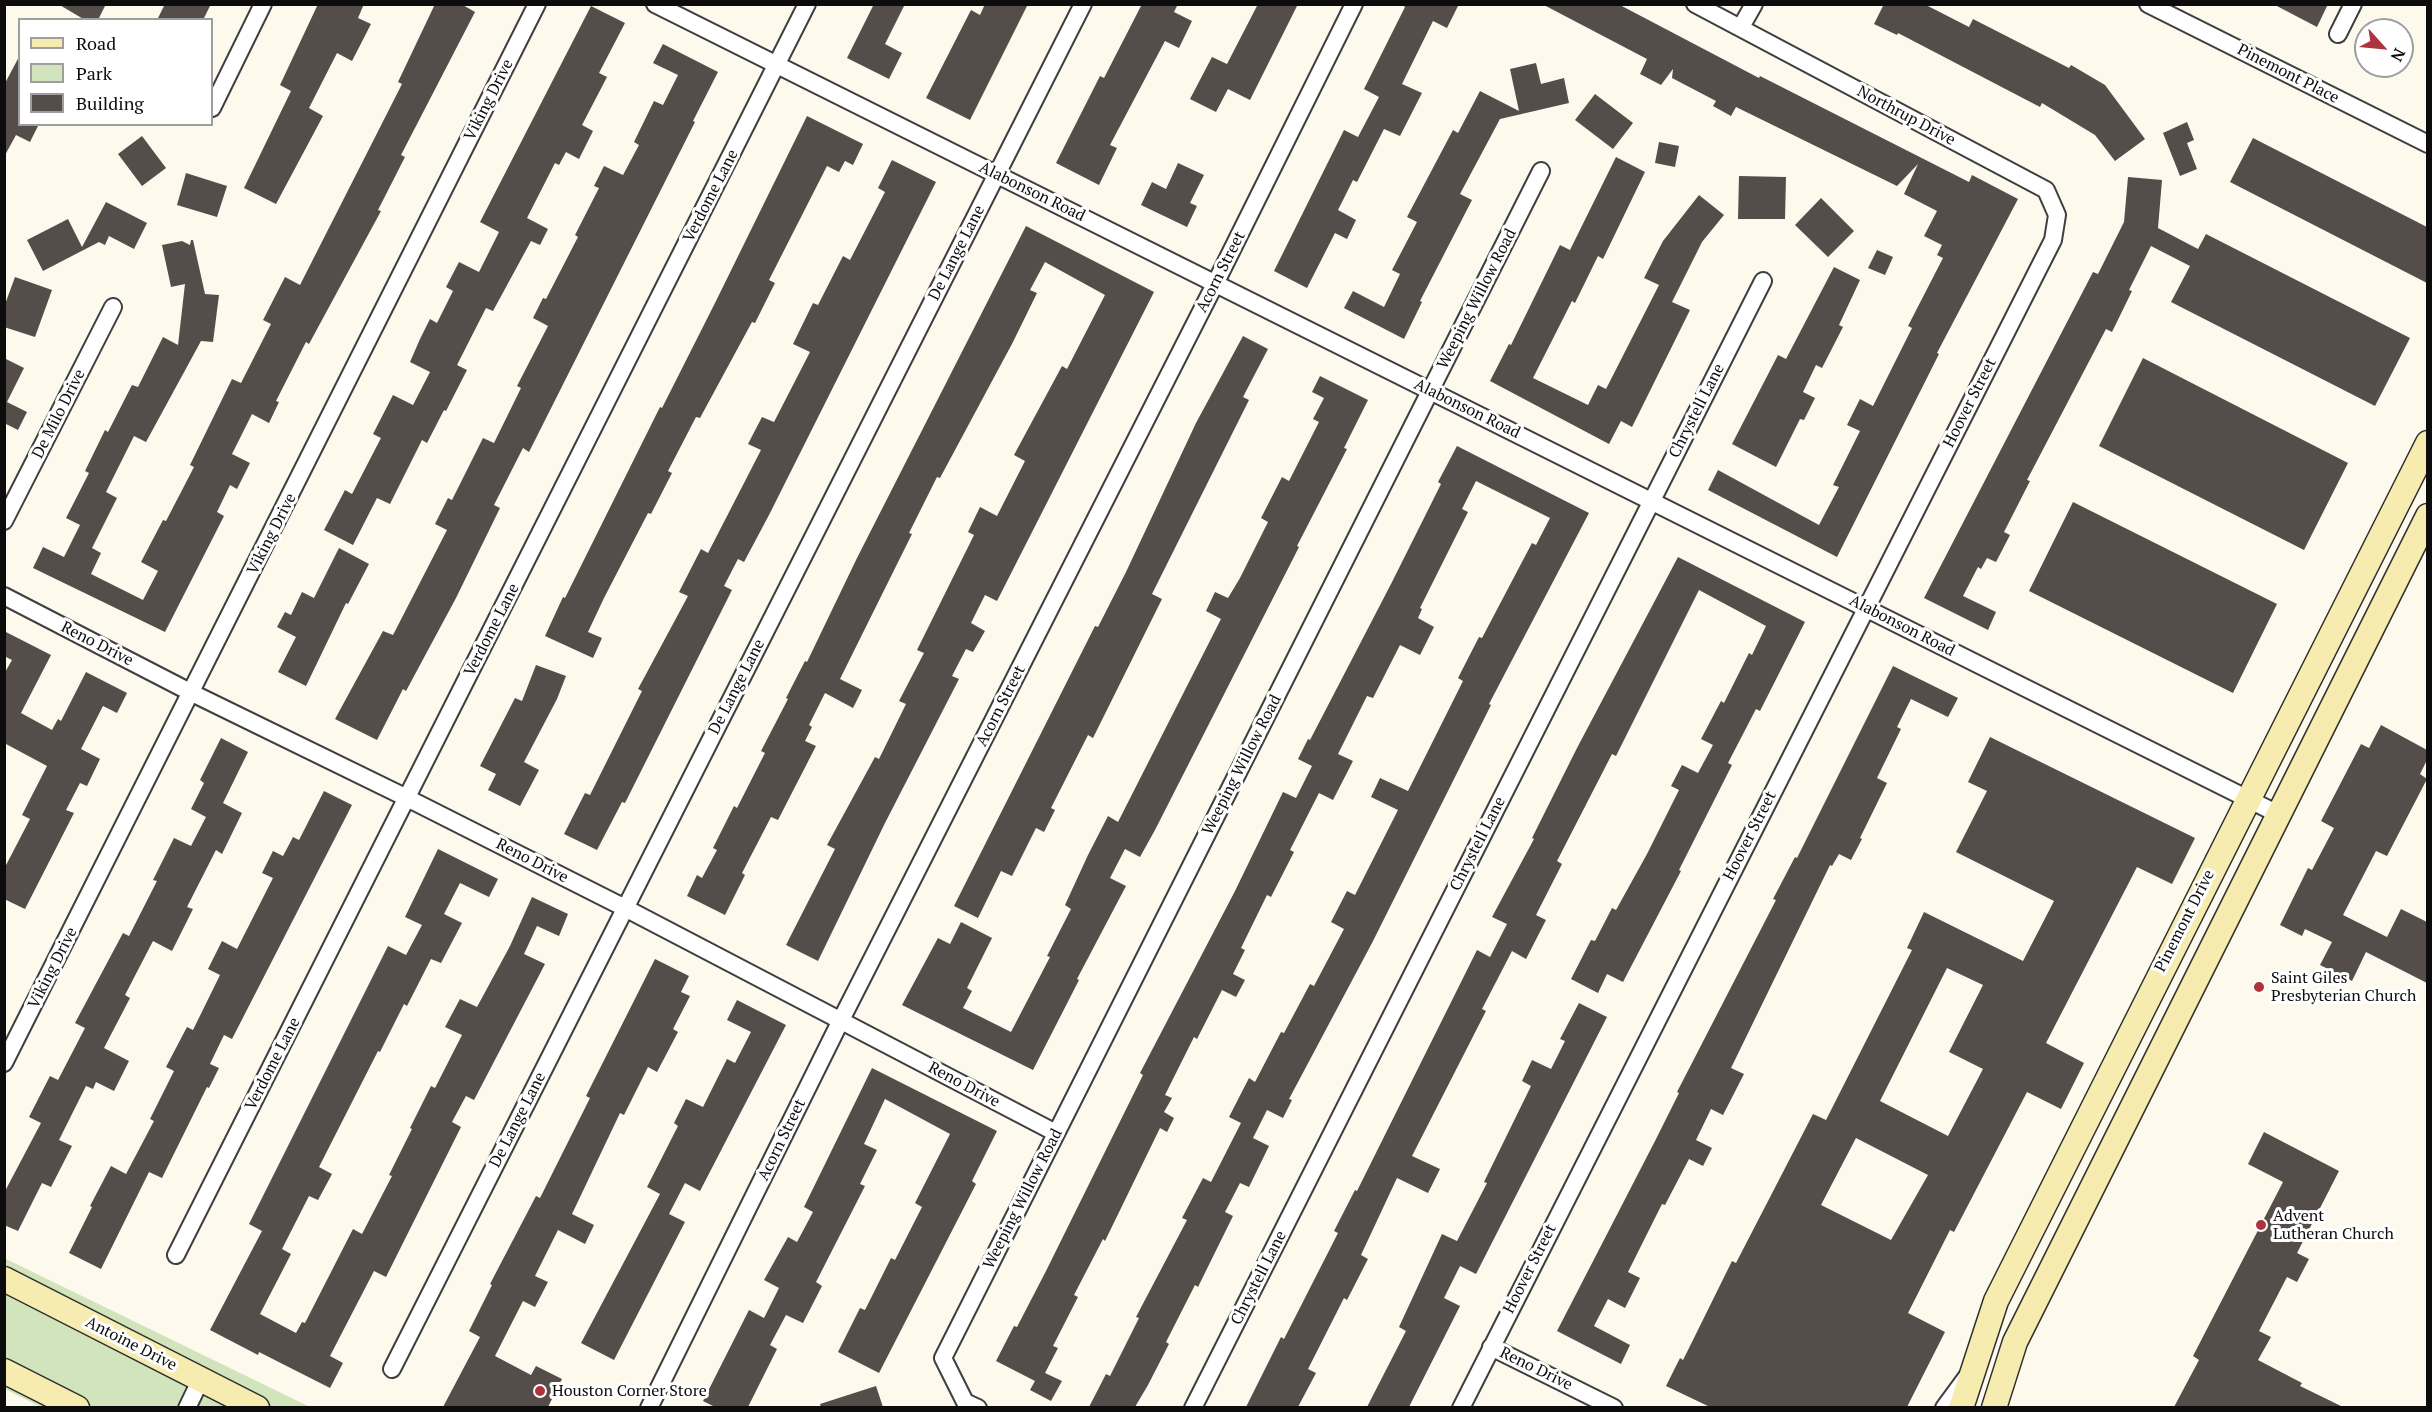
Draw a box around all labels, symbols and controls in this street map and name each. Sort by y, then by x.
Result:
legend [18,18,213,126]
north arrow [2354,18,2414,78]
text: Road [76,31,116,55]
street label: Pinemont Place [2234,40,2342,108]
text: N [2386,45,2411,66]
street label: Viking Drive [460,56,518,144]
text: Park [76,61,112,85]
street label: Northrup Drive [1854,82,1958,150]
text: Building [76,91,144,115]
street label: Verdome Lane [679,146,743,246]
street label: Alabonson Road [976,158,1088,226]
street label: De Lange Lane [925,202,989,304]
street label: Weeping Willow Road [1433,226,1521,372]
street label: Acorn Street [1192,228,1250,316]
street label: Hoover Street [1939,355,2001,451]
street label: Chrystell Lane [1665,361,1729,461]
street label: De Milo Drive [28,366,90,462]
street label: Alabonson Road [1411,375,1523,443]
street label: Viking Drive [243,490,301,578]
street label: Verdome Lane [460,580,524,680]
street label: Alabonson Road [1846,591,1958,661]
street label: Reno Drive [58,618,136,670]
street label: De Lange Lane [705,636,769,738]
street label: Acorn Street [972,662,1030,750]
street label: Weeping Willow Road [1198,692,1286,838]
street label: Hoover Street [1719,788,1781,884]
street label: Chrystell Lane [1446,794,1510,894]
street label: Reno Drive [493,835,571,887]
street label: Pinemont Drive [2151,867,2219,975]
street label: Viking Drive [24,924,82,1012]
place label: Saint Giles Presbyterian Church [2271,968,2416,1006]
marker: Saint Giles Presbyterian Church [2252,980,2266,994]
street label: Verdome Lane [241,1014,305,1114]
street label: Reno Drive [925,1058,1003,1112]
street label: De Lange Lane [486,1069,550,1171]
street label: Acorn Street [754,1096,810,1184]
street label: Weeping Willow Road [979,1126,1067,1272]
place label: Advent Lutheran Church [2273,1206,2394,1244]
marker: Advent Lutheran Church [2254,1218,2268,1232]
street label: Hoover Street [1499,1221,1561,1317]
street label: Chrystell Lane [1227,1228,1291,1328]
street label: Antoine Drive [82,1313,180,1375]
street label: Reno Drive [1497,1343,1575,1395]
place label: Houston Corner Store [552,1381,707,1401]
marker: Houston Corner Store [533,1384,547,1398]

